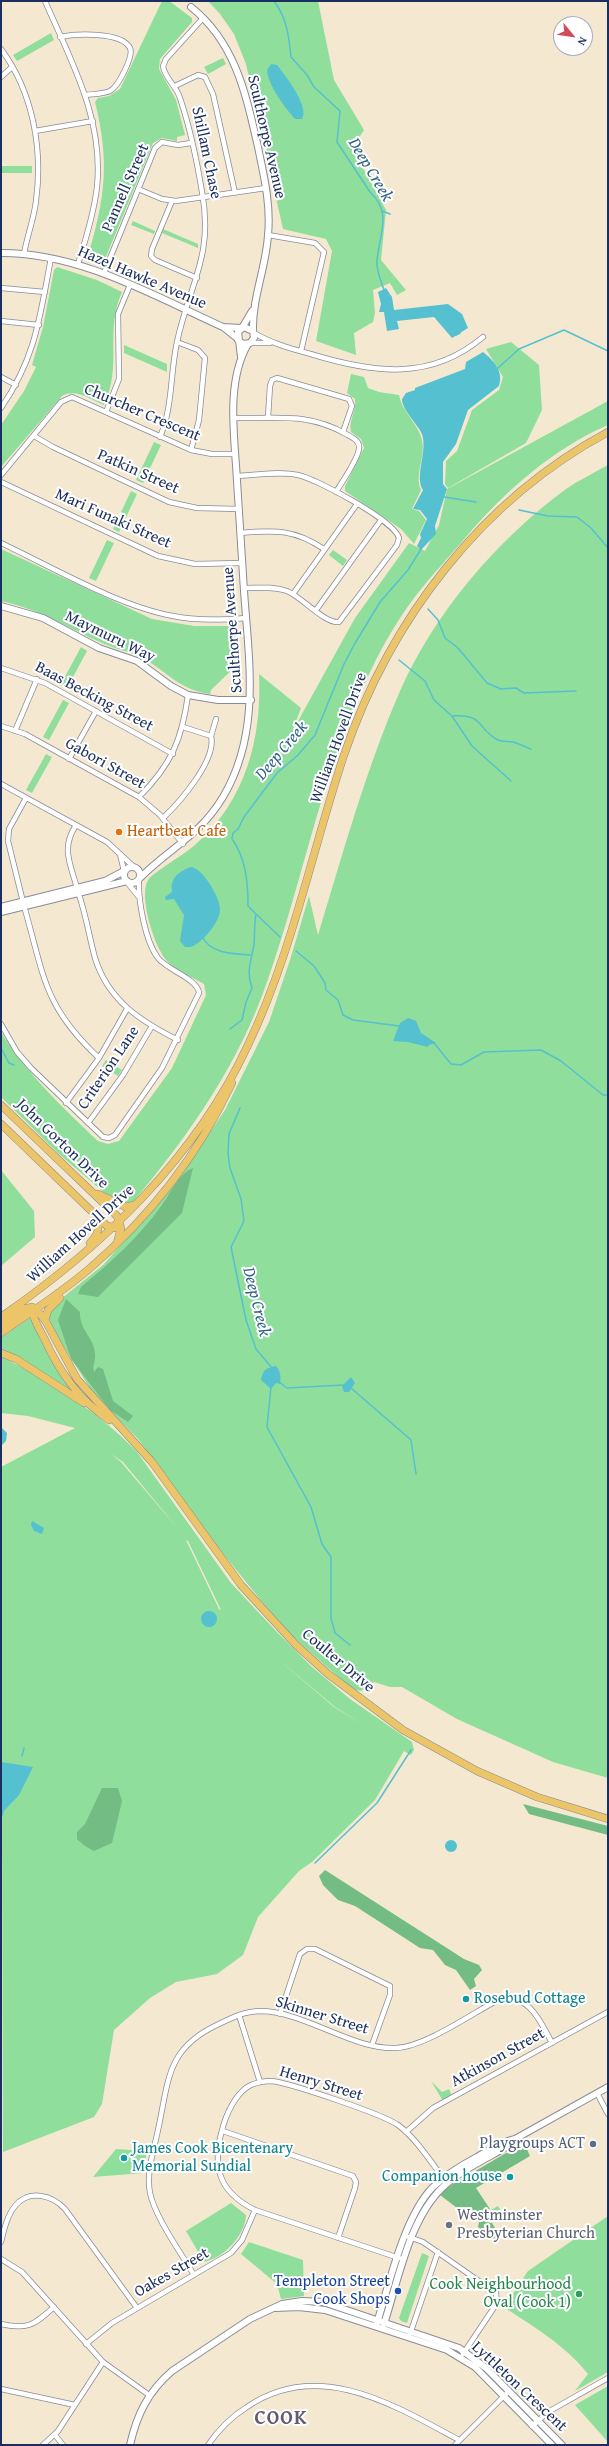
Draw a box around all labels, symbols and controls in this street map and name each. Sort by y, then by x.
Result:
north arrow [553,16,593,56]
text: N [574,34,591,48]
street label: Sculthorpe Avenue [242,73,290,201]
street label: Shillam Chase [187,105,225,201]
water label: Deep Creek [343,135,397,205]
street label: Pannell Street [98,141,154,235]
street label: Hazel Hawke Avenue [75,242,209,314]
street label: Churcher Crescent [81,380,203,446]
street label: Patkin Street [94,445,182,499]
street label: Mari Funaki Street [52,485,174,553]
street label: Sculthorpe Avenue [219,566,247,694]
street label: Maymuru Way [62,607,158,667]
street label: Baas Becking Street [32,658,156,736]
street label: William Hovell Drive [306,670,372,806]
water label: Deep Creek [252,717,312,785]
street label: Gabori Street [62,734,148,794]
place label: Heartbeat Cafe [127,822,226,842]
marker: Heartbeat Cafe [114,827,124,837]
street label: Criterion Lane [74,1023,144,1113]
street label: John Gorton Drive [12,1095,112,1193]
street label: William Hovell Drive [23,1181,139,1287]
water label: Deep Creek [238,1265,274,1339]
street label: Coulter Drive [298,1625,378,1697]
place label: Rosebud Cottage [474,1989,585,2009]
street label: Skinner Street [273,1993,371,2039]
marker: Rosebud Cottage [461,1994,471,2004]
street label: Atkinson Street [448,2024,548,2092]
street label: Henry Street [277,2062,365,2106]
place label: Playgroups ACT [480,2134,585,2154]
place label: James Cook Bicentenary Memorial Sundial [132,2139,293,2177]
marker: Playgroups ACT [588,2139,598,2149]
marker: James Cook Bicentenary Memorial Sundial [119,2153,129,2163]
place label: Companion house [382,2167,502,2187]
marker: Companion house [505,2172,515,2182]
place label: Westminster Presbyterian Church [457,2206,595,2244]
marker: Westminster Presbyterian Church [444,2220,454,2230]
street label: Oakes Street [131,2244,213,2302]
place label: Templeton Street Cook Shops [274,2272,390,2310]
place label: Cook Neighbourhood Oval (Cook 1) [429,2275,571,2313]
marker: Templeton Street Cook Shops [393,2286,403,2296]
marker: Cook Neighbourhood Oval (Cook 1) [574,2289,584,2299]
street label: Lyttleton Crescent [467,2338,571,2436]
district label: COOK [254,2407,308,2431]

